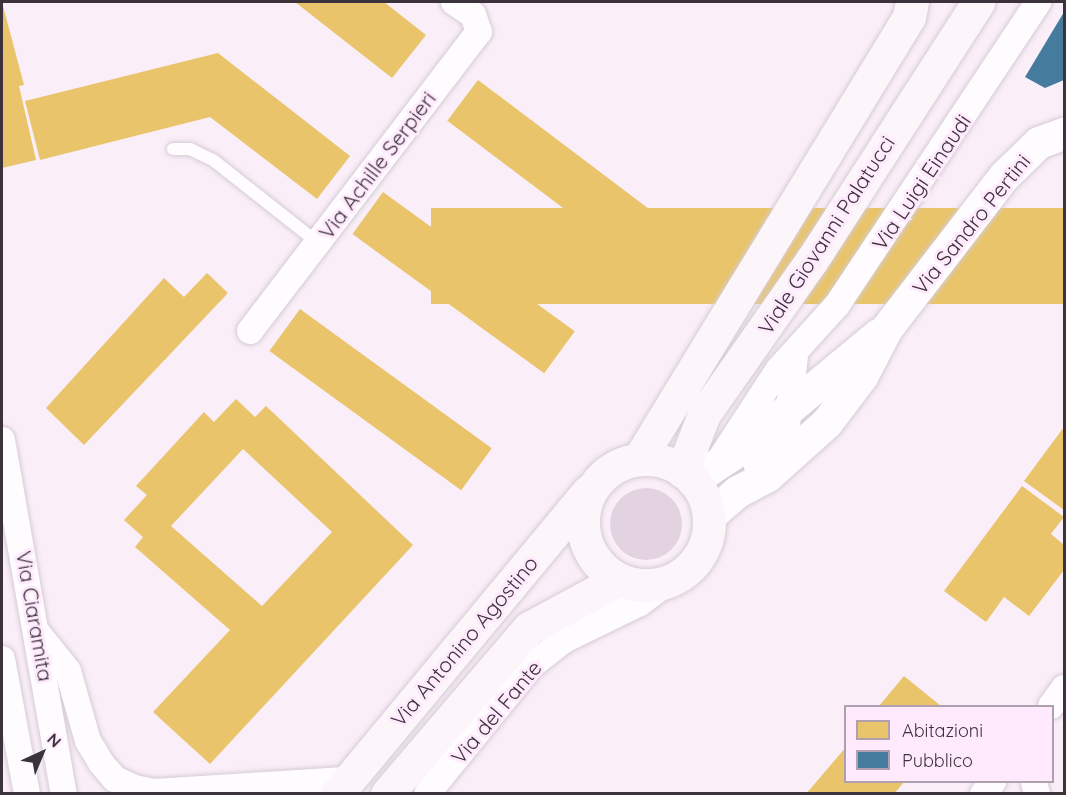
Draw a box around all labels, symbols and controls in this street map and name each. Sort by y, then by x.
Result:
street label: Via Achille Serpieri [313,86,441,244]
street label: Via Luigi Einaudi [866,109,976,255]
street label: Viale Giovanni Palatucci [752,131,900,339]
street label: Via Sandro Pertini [907,149,1035,299]
street label: Via Ciaramita [11,549,59,683]
street label: Via Antonino Agostino [385,551,543,731]
street label: Via del Fante [445,655,547,769]
legend [844,705,1054,783]
text: Abitazioni [902,719,983,742]
north arrow [12,723,72,783]
text: N [43,729,66,751]
text: Pubblico [902,749,973,772]

